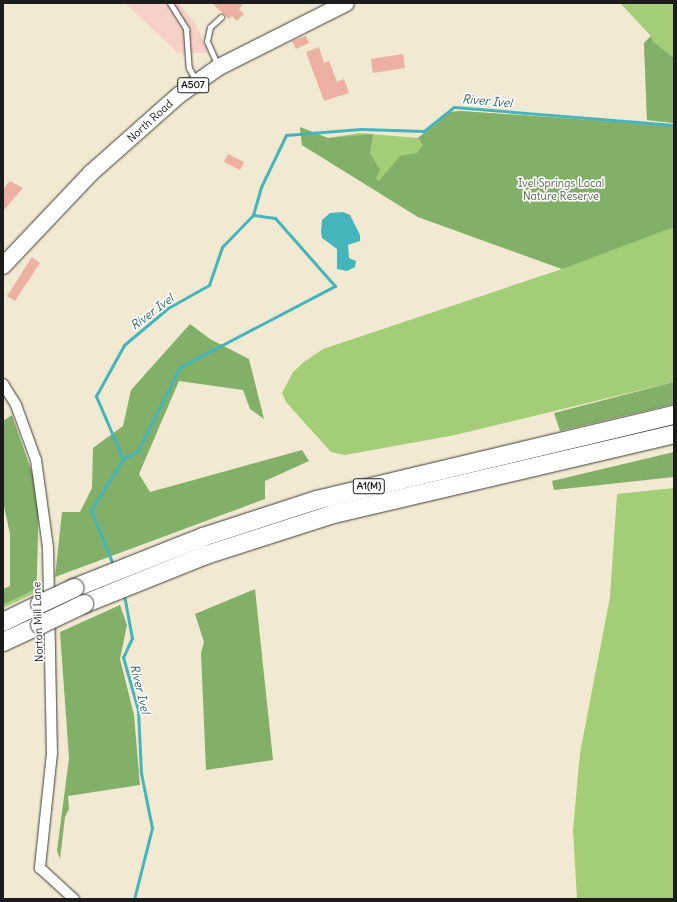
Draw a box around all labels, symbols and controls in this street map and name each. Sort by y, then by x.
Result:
road number: A507 [177,77,209,93]
water label: River Ivel [461,92,513,110]
street label: North Road [125,97,175,145]
park label: Ivel Springs Local Nature Reserve [518,177,604,203]
water label: River Ivel [128,291,176,333]
road number: A1(M) [352,478,386,494]
street label: Norton Mill Lane [30,582,46,662]
water label: River Ivel [127,663,153,715]

